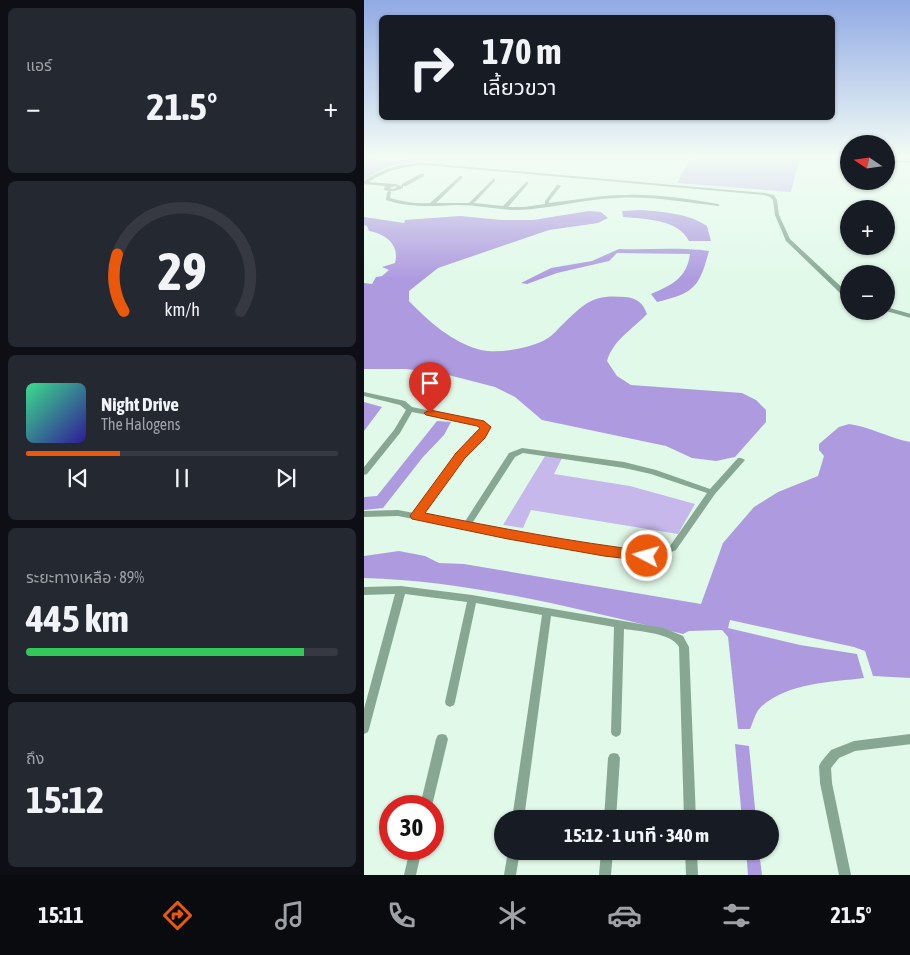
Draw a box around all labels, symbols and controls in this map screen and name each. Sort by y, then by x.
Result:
text: 170 m [482,31,561,71]
icon: right [399,35,464,100]
text: แอร์ [26,56,52,74]
text: เลี้ยวขวา [482,74,557,100]
text: 21.5° [147,85,217,128]
text: − [26,91,41,123]
text: + [323,91,338,123]
north arrow [840,135,895,190]
map controls [840,135,895,320]
button: + [840,200,895,255]
text: 29 [158,241,206,301]
button: − [840,265,895,320]
text: km/h [164,299,200,320]
pin [409,362,451,413]
icon: arrive [416,369,444,397]
text: Night Drive [101,393,179,415]
text: The Halogens [101,415,181,433]
icon: previous [64,464,92,492]
icon: pause [168,464,196,492]
icon: next [272,464,300,492]
position arrow [620,529,672,581]
text: ระยะทางเหลือ · 89% [26,568,144,586]
text: 445 km [26,597,129,640]
text: ถึง [26,749,44,767]
text: 15:12 [26,778,104,821]
speed limit sign: 30 [379,795,444,860]
text: 15:12 · 1 นาที · 340 m [564,824,709,846]
icon: directions [160,898,195,933]
icon: music [272,898,307,933]
icon: phone [384,898,419,933]
icon: climate [495,898,530,933]
icon: car [607,898,642,933]
icon: filters [719,898,754,933]
text: 15:11 [38,902,84,928]
text: 21.5° [831,902,872,928]

